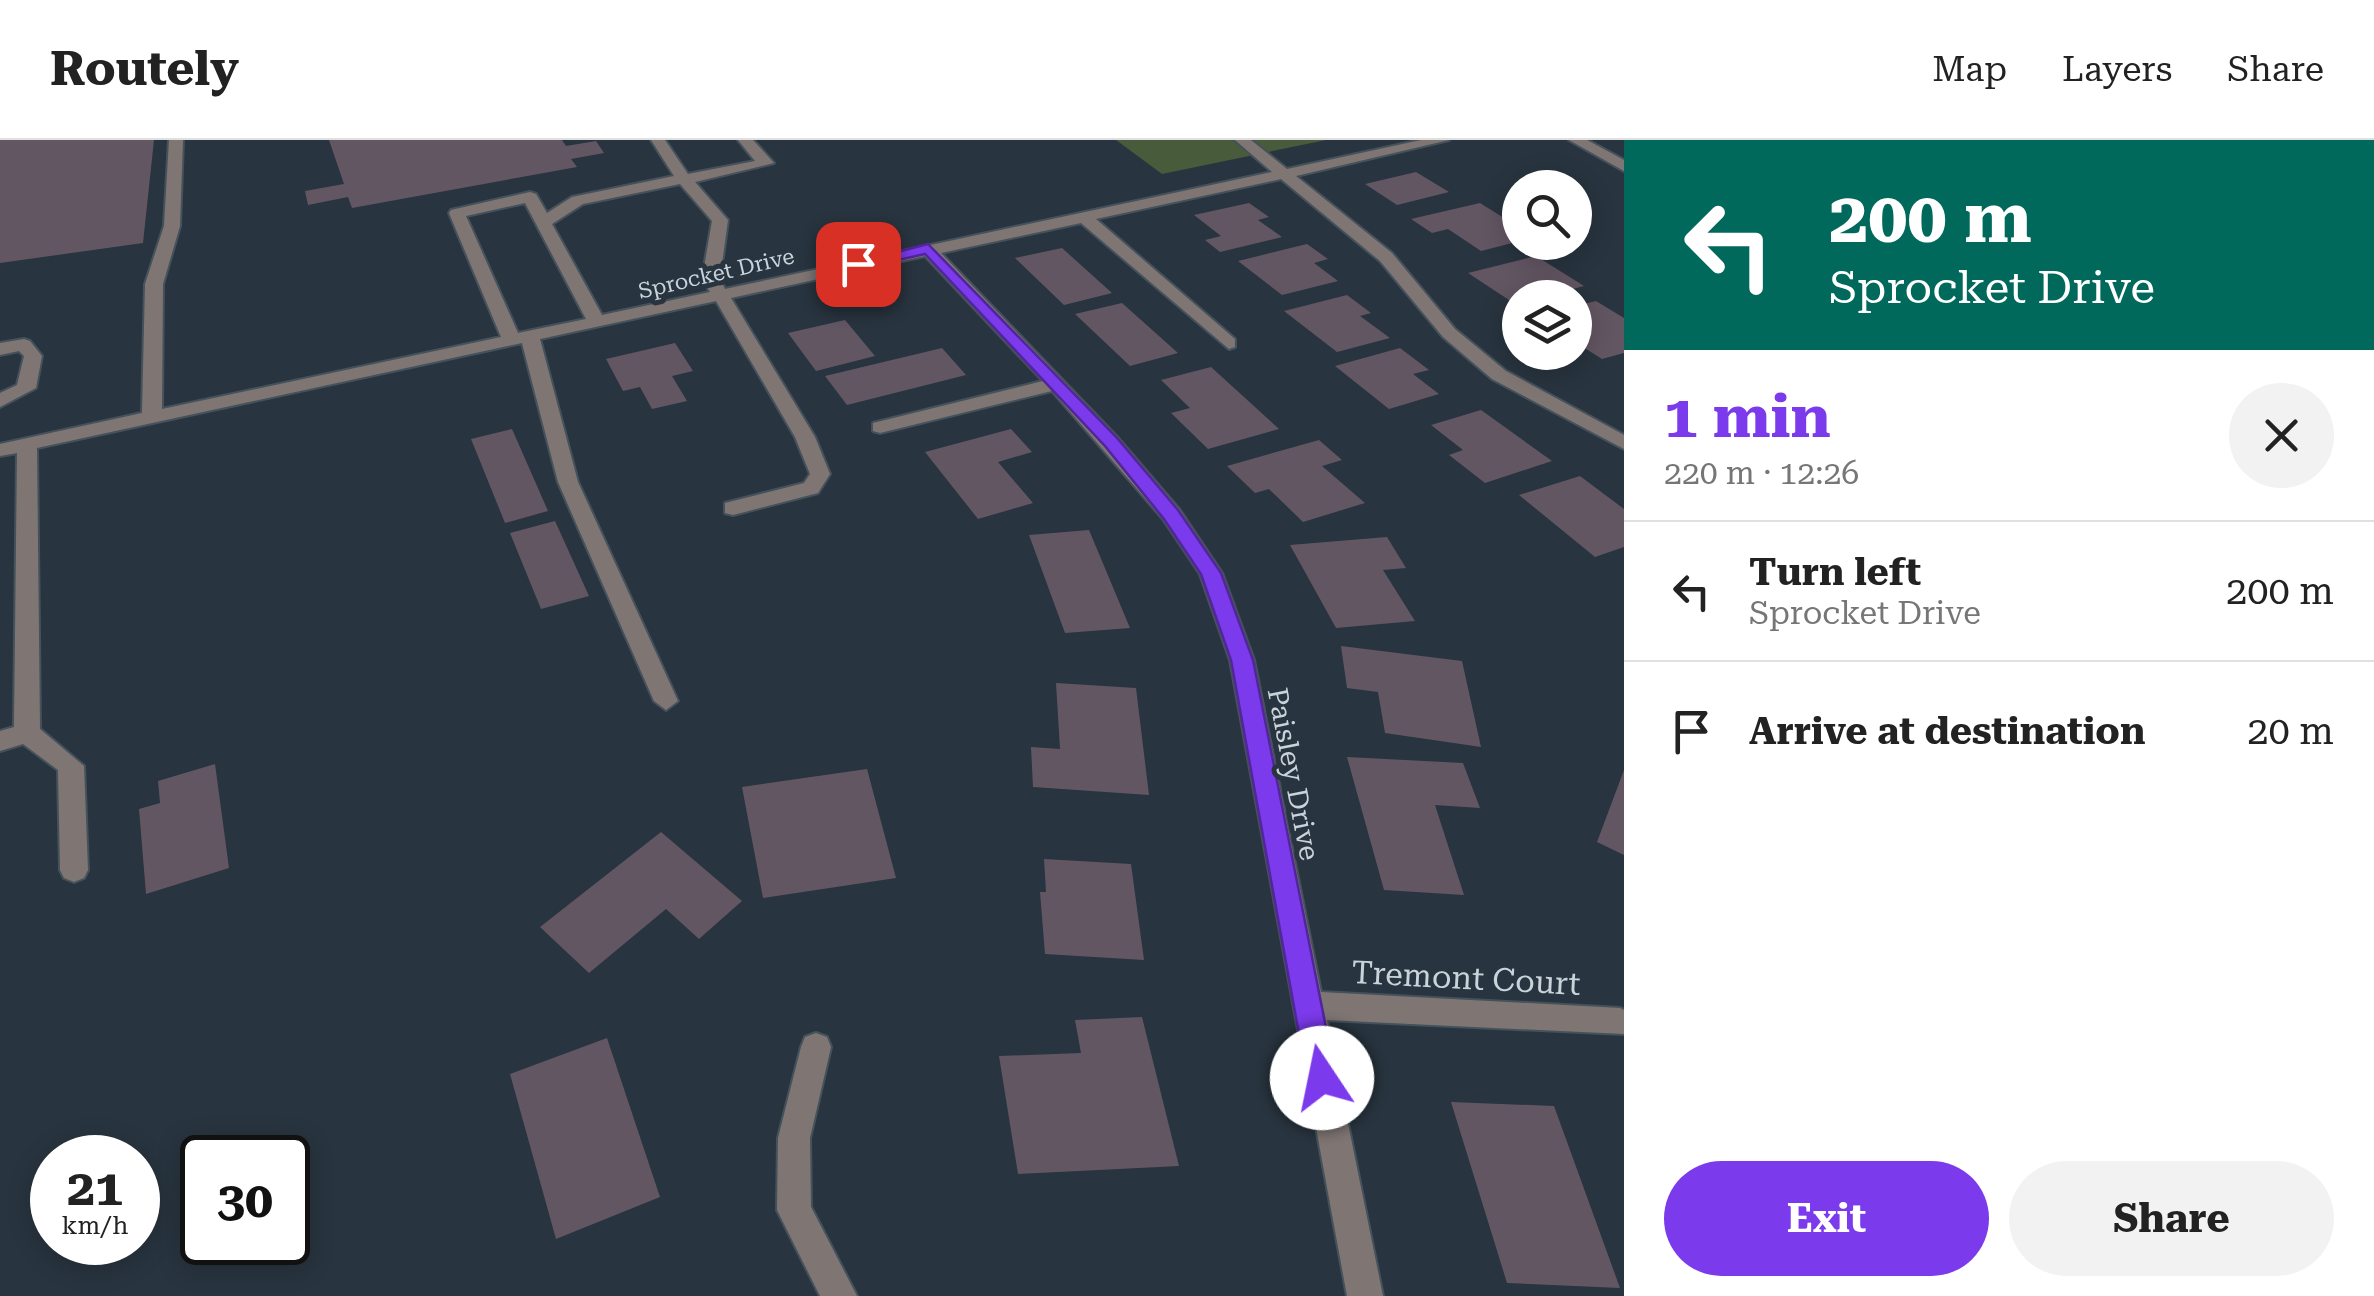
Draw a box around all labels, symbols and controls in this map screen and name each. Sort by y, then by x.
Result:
text: Routely [50,41,239,97]
text: Map [1932,49,2007,90]
text: Layers [2062,49,2172,90]
text: Share [2227,49,2324,90]
map controls [1502,170,1592,370]
button: search [1502,170,1592,260]
text: 200 m [1829,177,2032,259]
icon: left [1664,180,1794,310]
pin [816,222,901,307]
icon: arrive [831,237,886,292]
street label: Sprocket Drive [636,243,797,304]
text: Sprocket Drive [1829,261,2155,314]
button: layers [1502,280,1592,370]
text: 1 min [1664,381,1831,452]
button: close [2229,383,2334,488]
text: 220 m · 12:26 [1664,454,1859,492]
text: Turn left [1749,550,1921,594]
icon: left [1664,564,1719,619]
text: 200 m [2226,569,2334,613]
text: Sprocket Drive [1749,594,1981,632]
street label: Paisley Drive [1261,685,1326,863]
icon: arrive [1664,704,1719,759]
text: Arrive at destination [1749,709,2145,753]
text: 20 m [2247,709,2334,753]
street label: Tremont Court [1351,953,1582,1003]
position arrow [1270,1026,1374,1130]
speed limit sign: 30 [180,1135,310,1265]
text: 21 [67,1159,123,1217]
button: Exit [1664,1161,1989,1276]
button: Share [2009,1161,2334,1276]
text: km/h [62,1211,128,1240]

